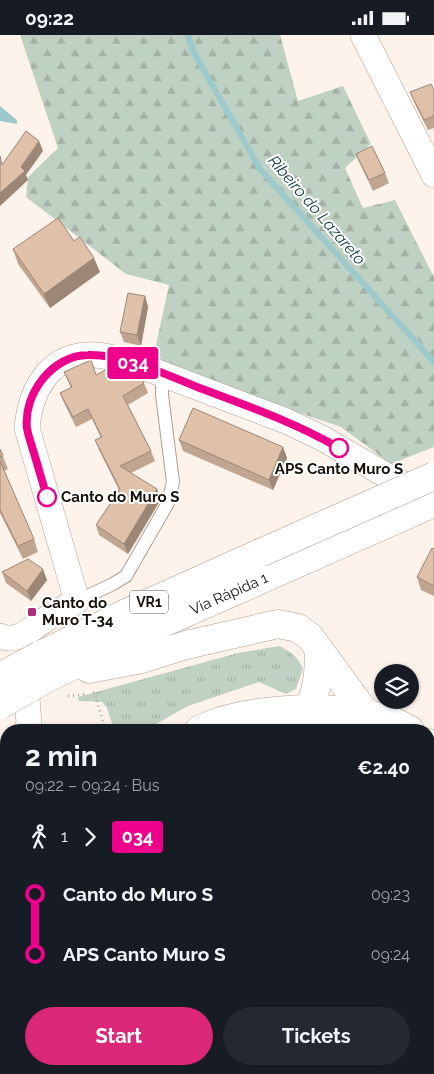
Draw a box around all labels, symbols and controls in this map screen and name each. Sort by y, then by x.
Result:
text: 09:22 [25,7,74,29]
water label: Ribeiro do Lazareto [264,151,370,269]
line badge: 034 [104,347,162,379]
text: 034 [117,352,149,373]
marker: APS Canto Muro S [329,438,349,458]
place label: APS Canto Muro S [275,460,403,478]
marker: Canto do Muro S [37,487,57,507]
place label: Canto do Muro S [61,488,179,506]
street label: Via Rápida 1 [187,568,271,619]
road number: VR1 [130,591,168,613]
place label: Canto do Muro T-34 [42,594,114,629]
marker: Canto do Muro T-34 [26,606,38,618]
map controls [374,664,419,709]
button: layers [374,664,419,709]
text: 2 min [25,740,98,773]
text: €2.40 [357,756,410,778]
text: 09:22 – 09:24 · Bus [25,776,159,795]
icon: walk [25,823,53,851]
icon: forward [76,823,104,851]
text: 034 [122,826,153,847]
text: 1 [61,827,68,846]
text: Canto do Muro S [63,883,213,905]
text: 09:23 [371,885,410,904]
text: APS Canto Muro S [63,943,226,965]
text: 09:24 [371,945,410,964]
button: Start [25,1007,213,1065]
button: Tickets [223,1007,410,1065]

